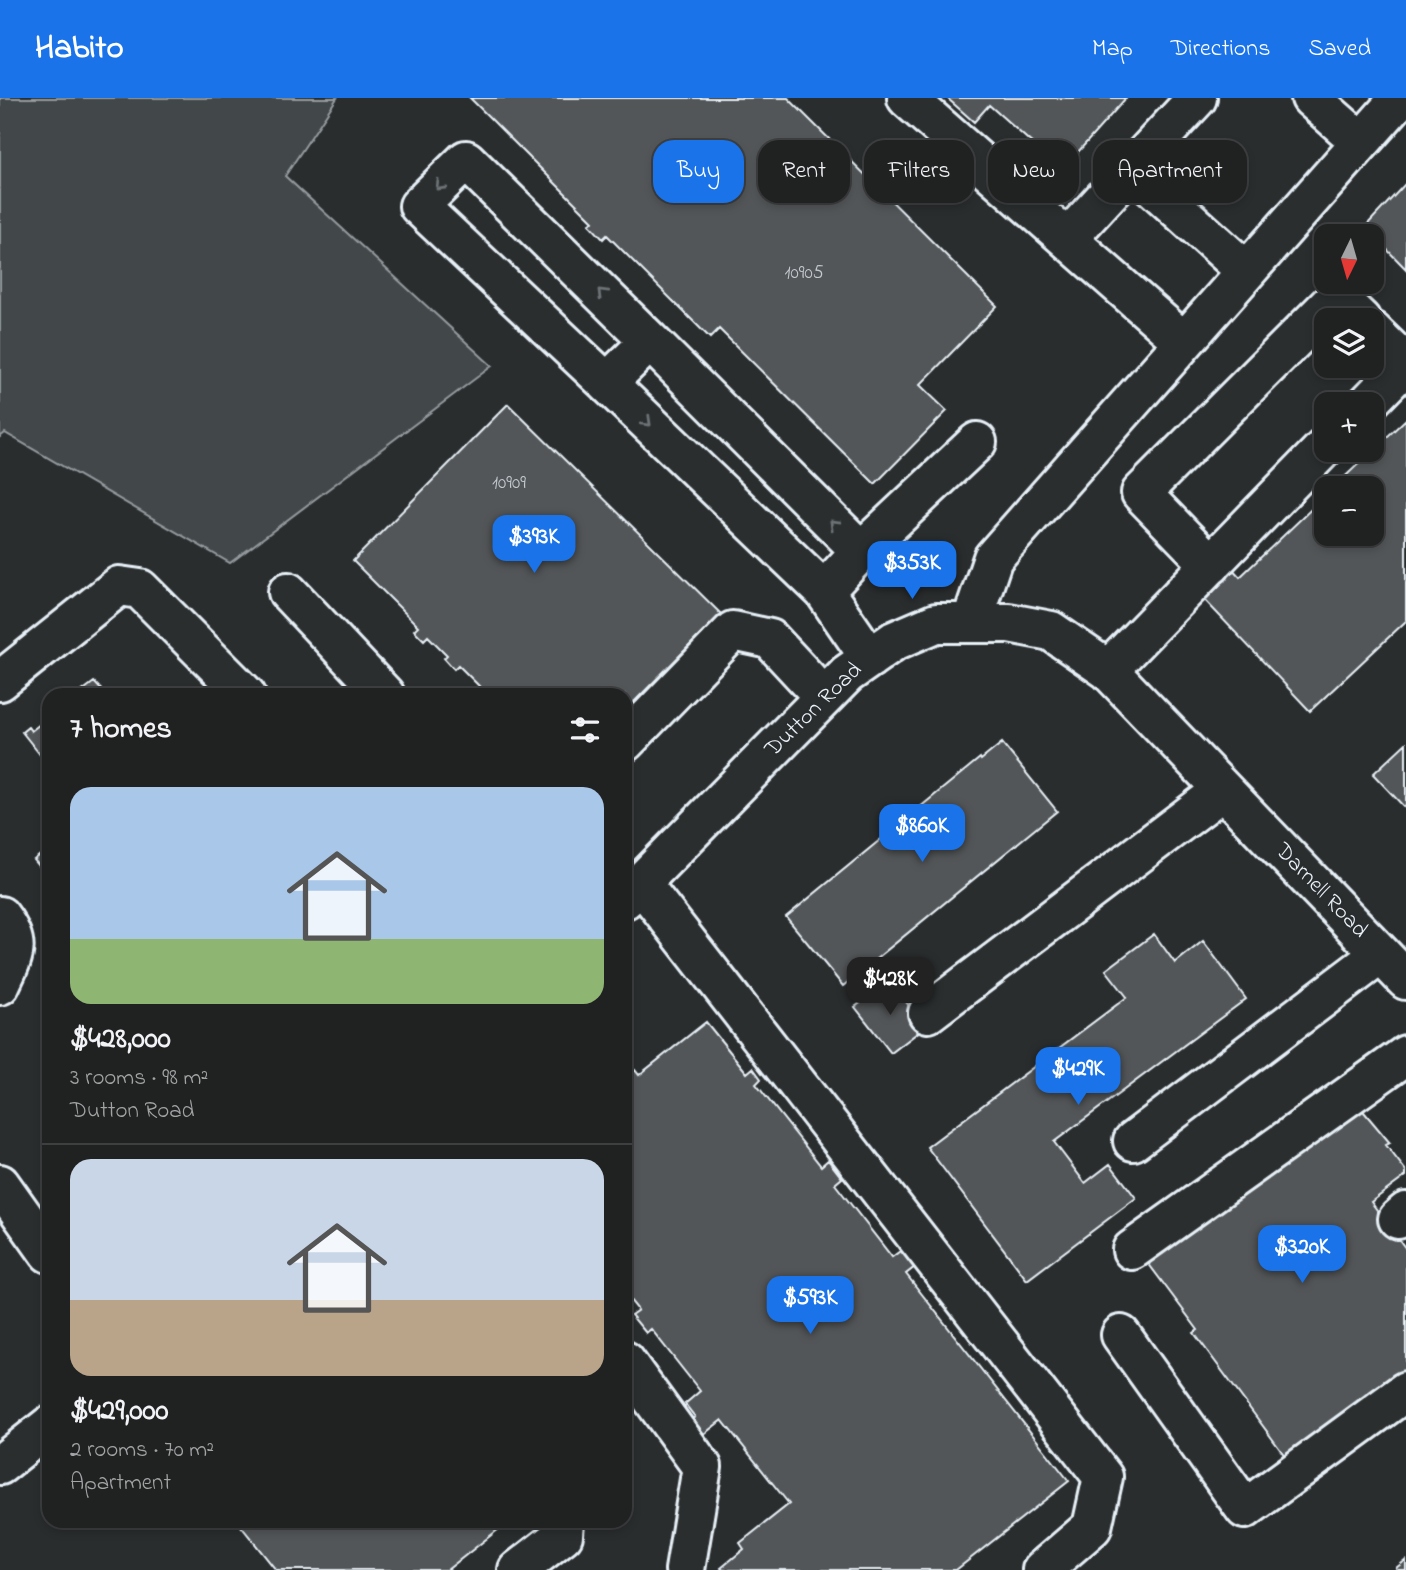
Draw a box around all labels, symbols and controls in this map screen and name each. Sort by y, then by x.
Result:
text: Habito [35,25,124,73]
text: Map [1092,32,1133,67]
text: Directions [1171,32,1270,67]
text: Saved [1308,32,1371,67]
chip: Buy [653,140,744,203]
chip: Rent [758,140,850,203]
chip: Filters [864,140,974,203]
chip: New [988,140,1079,203]
chip: Apartment [1093,140,1247,203]
one-way arrow [435,177,448,190]
north arrow [1314,224,1384,294]
map controls [1314,224,1384,546]
house number: 10905 [784,260,824,287]
one-way arrow [597,289,610,302]
button: layers [1314,308,1384,378]
button: + [1314,392,1384,462]
one-way arrow [639,413,652,426]
house number: 10909 [492,470,526,497]
button: − [1314,476,1384,546]
pin: $393K [485,516,583,575]
one-way arrow [829,520,842,533]
text: $393K [509,521,560,554]
pin: $353K [863,542,961,601]
text: $353K [883,547,941,580]
street label: Dutton Road [757,655,870,766]
text: 7 homes [70,708,172,752]
icon: filters [566,711,604,749]
pin: $860K [873,804,971,864]
text: $860K [895,810,949,843]
icon: home [274,833,400,959]
street label: Darnell Road [1266,835,1375,946]
pin: $428K [841,958,939,1017]
text: $428K [863,963,917,996]
text: $428,000 [70,1018,171,1062]
pin: $429K [1029,1048,1127,1107]
text: $429K [1052,1053,1104,1086]
text: 3 rooms · 98 m² [70,1062,208,1095]
text: Dutton Road [70,1095,195,1128]
icon: home [274,1205,400,1331]
pin: $320K [1253,1226,1351,1285]
text: $320K [1274,1231,1330,1264]
pin: $593K [761,1276,859,1336]
text: $593K [783,1282,837,1315]
text: $429,000 [70,1390,169,1434]
text: 2 rooms · 70 m² [70,1434,214,1467]
text: Apartment [70,1467,171,1500]

